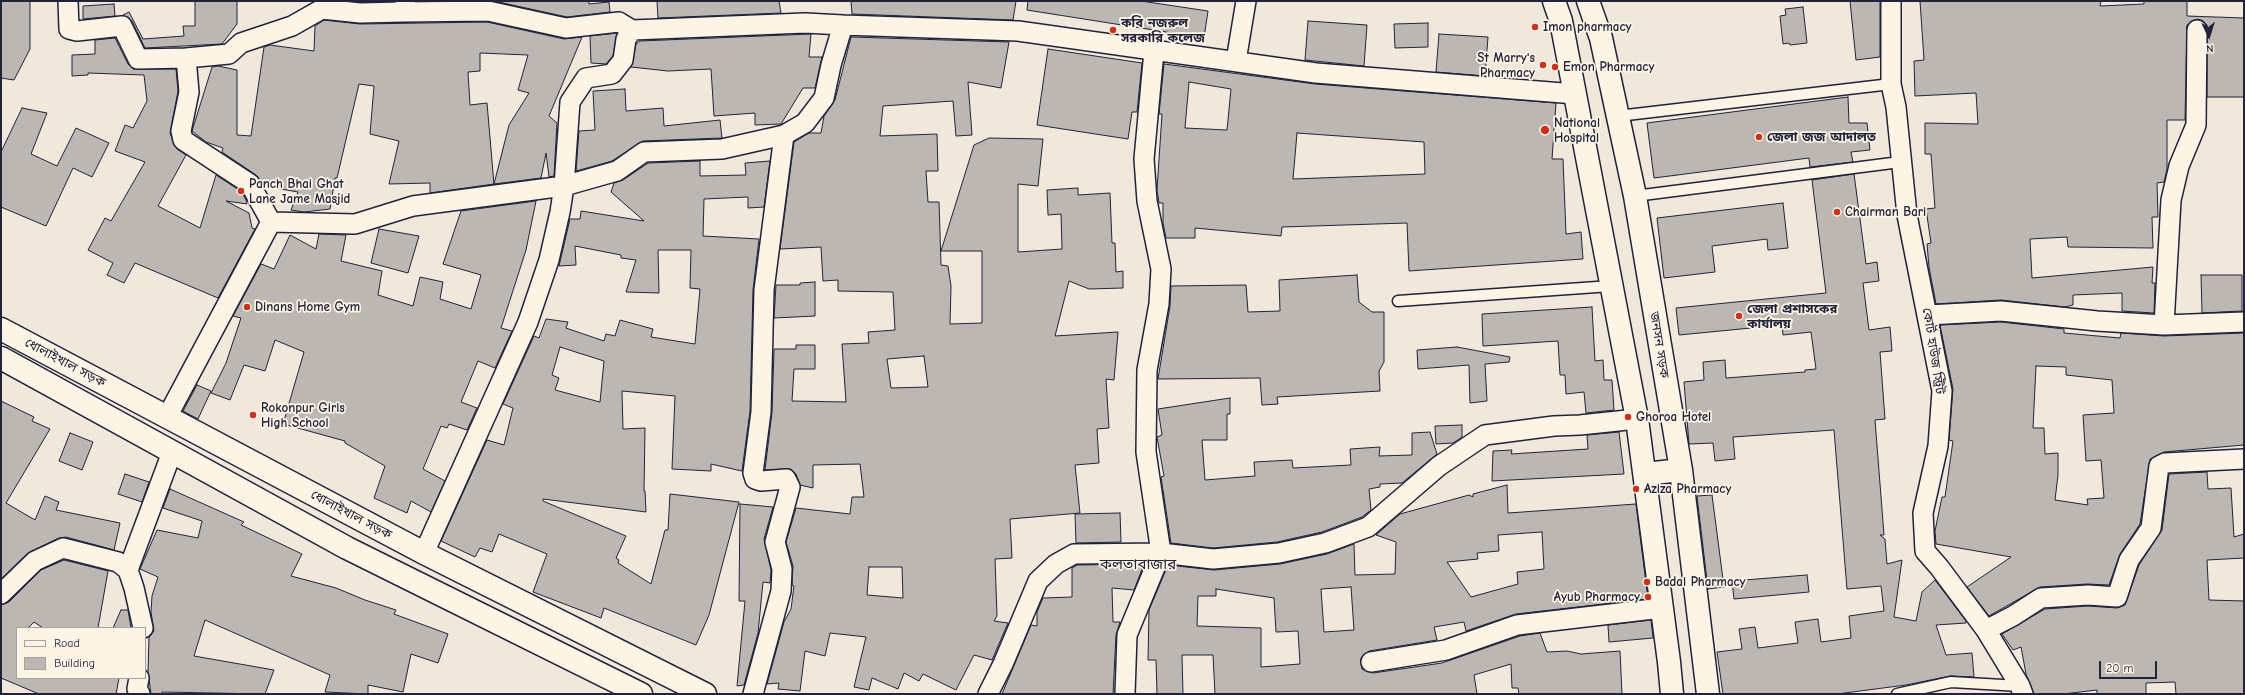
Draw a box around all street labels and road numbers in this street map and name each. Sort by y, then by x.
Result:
street label: কোর্ট হাউজ স্ট্রিট [1918,307,1948,395]
street label: জনসন সড়ক [1646,311,1672,379]
street label: ধোলাইখাল সড়ক [22,335,108,391]
street label: ধোলাইখাল সড়ক [308,487,394,543]

